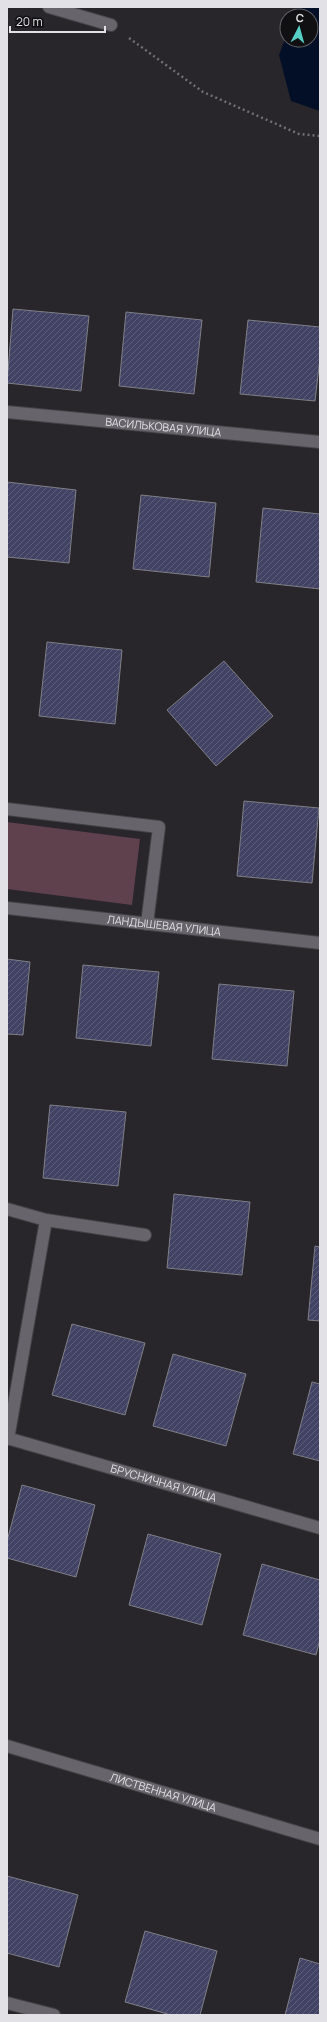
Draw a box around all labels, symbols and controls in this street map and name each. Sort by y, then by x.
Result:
scale bar [10,8,105,34]
north arrow [279,8,319,48]
text: С [295,10,305,25]
text: 20 m [16,13,43,30]
street label: ВАСИЛЬКОВАЯ УЛИЦА [105,413,222,440]
street label: ЛАНДЫШЕВАЯ УЛИЦА [106,911,222,939]
street label: БРУСНИЧНАЯ УЛИЦА [109,1460,219,1505]
street label: ЛИСТВЕННАЯ УЛИЦА [109,1769,218,1815]

